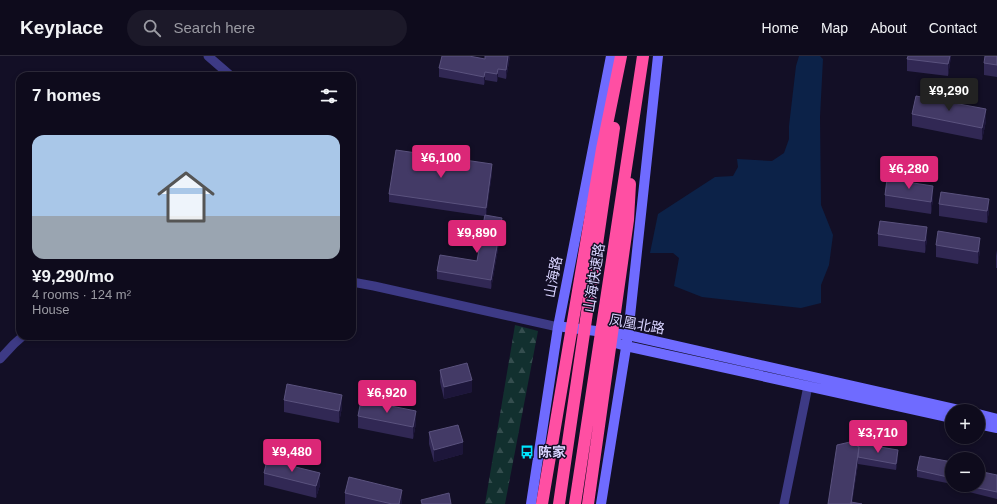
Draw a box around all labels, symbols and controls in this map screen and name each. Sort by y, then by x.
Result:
search box [127,10,407,46]
text: Keyplace [20,17,103,38]
icon: search [141,17,163,39]
text: Search here [173,19,255,36]
text: Home [762,20,799,36]
text: Map [821,20,848,36]
text: About [870,20,907,36]
text: Contact [929,20,977,36]
pin: ¥9,290 [916,78,982,112]
text: ¥9,290 [929,83,969,98]
icon: filters [318,85,340,107]
text: 7 homes [32,86,101,105]
pin: ¥6,100 [408,145,474,179]
text: ¥6,100 [421,150,461,165]
pin: ¥6,280 [876,156,942,190]
icon: home [150,161,222,233]
text: ¥6,280 [889,161,929,176]
pin: ¥9,890 [444,220,510,254]
text: ¥9,890 [457,225,497,240]
street label: 山海快速路 [581,242,607,314]
street label: 山海路 [541,255,565,299]
text: ¥9,290/mo [32,267,114,286]
text: 4 rooms · 124 m² [32,287,131,302]
text: House [32,302,70,317]
street label: 凤凰北路 [608,311,666,337]
pin: ¥6,920 [354,380,420,414]
text: ¥6,920 [367,385,407,400]
map controls [945,404,985,492]
button: + [945,404,985,444]
pin: ¥3,710 [845,420,911,454]
text: ¥3,710 [858,425,898,440]
pin: ¥9,480 [259,439,325,473]
text: ¥9,480 [272,444,312,459]
bus stop icon: 陈家 [519,444,535,460]
place label: 陈家 [538,444,566,460]
button: − [945,452,985,492]

